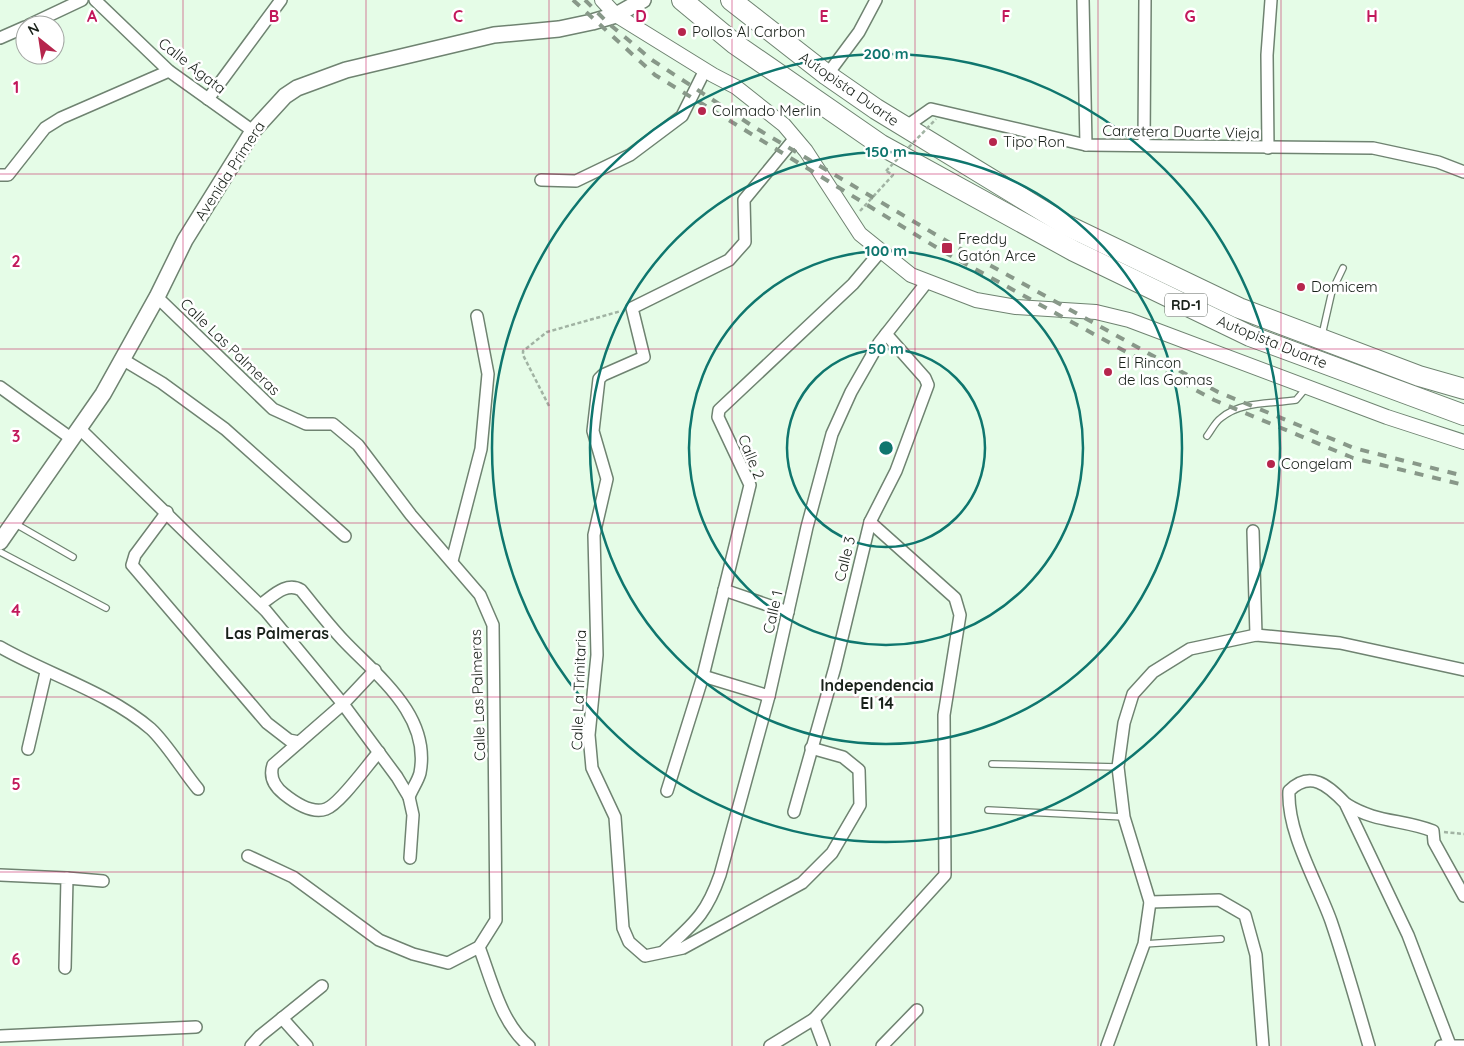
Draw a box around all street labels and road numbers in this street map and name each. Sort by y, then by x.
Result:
street label: Calle Ágata [155,33,230,98]
street label: Autopista Duarte [796,47,903,130]
street label: Avenida Primera [190,118,269,224]
street label: Carretera Duarte Vieja [1102,121,1260,142]
street label: Calle Las Palmeras [176,294,284,399]
road number: RD-1 [1165,294,1207,316]
street label: Autopista Duarte [1214,311,1330,372]
street label: Calle 2 [734,432,769,482]
street label: Calle 3 [830,534,859,584]
street label: Calle 1 [758,588,787,635]
street label: Calle Las Palmeras [466,629,489,761]
street label: Calle La Trinitaria [567,629,590,751]

